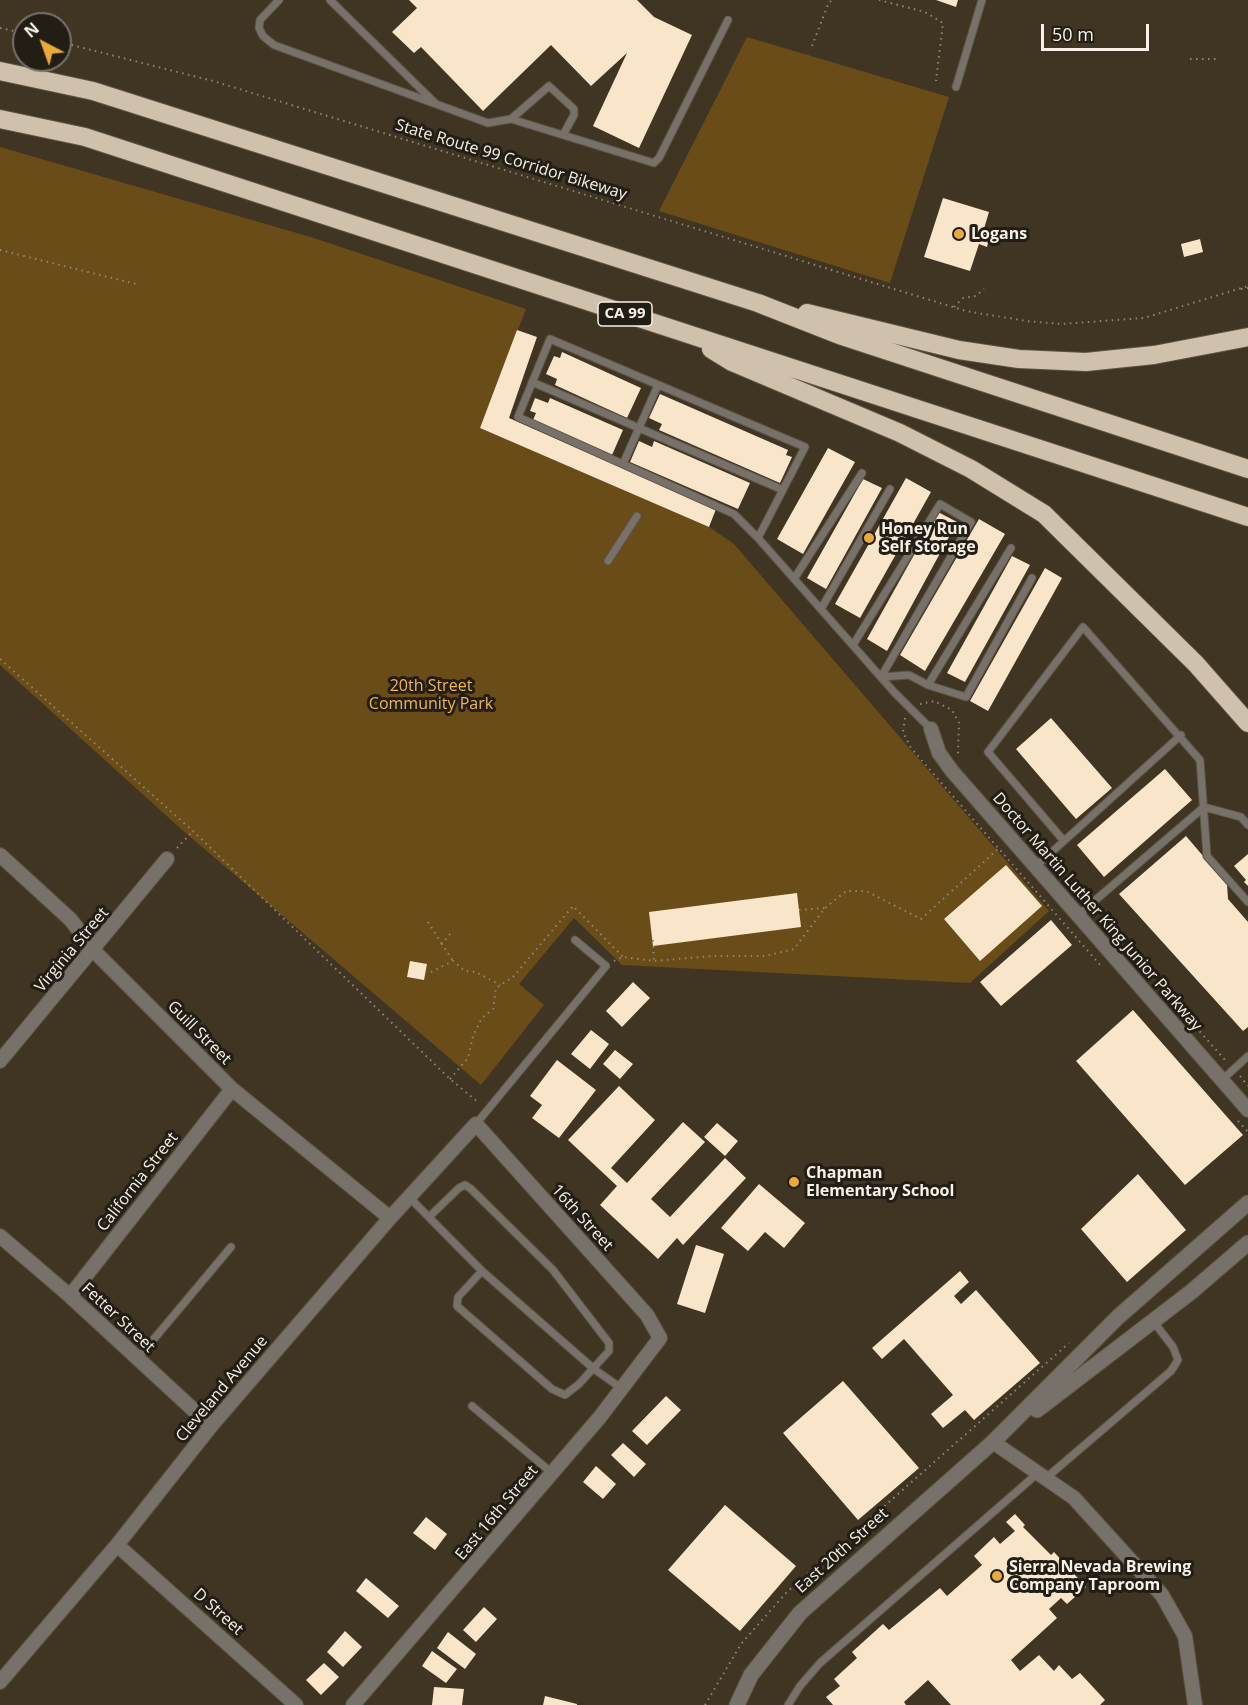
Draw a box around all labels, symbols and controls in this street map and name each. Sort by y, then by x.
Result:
north arrow [12,12,72,72]
scale bar [1044,12,1152,50]
text: N [19,17,44,43]
text: 50 m [1052,22,1094,46]
street label: State Route 99 Corridor Bikeway [393,116,629,204]
place label: Logans [971,224,1027,244]
marker: Logans [952,227,966,241]
road number: CA 99 [598,302,652,326]
place label: Honey Run Self Storage [881,519,976,557]
marker: Honey Run Self Storage [862,531,876,545]
park label: 20th Street Community Park [369,676,493,714]
street label: Doctor Martin Luther King Junior Parkway [988,789,1206,1035]
street label: Virginia Street [31,904,113,996]
street label: Guill Street [163,997,235,1069]
street label: California Street [93,1129,183,1235]
place label: Chapman Elementary School [806,1163,954,1201]
marker: Chapman Elementary School [787,1175,801,1189]
street label: 16th Street [547,1181,617,1255]
street label: Fetter Street [77,1279,159,1357]
street label: Cleveland Avenue [172,1332,272,1446]
street label: East 16th Street [452,1462,542,1564]
street label: East 20th Street [792,1504,892,1598]
place label: Sierra Nevada Brewing Company Taproom [1009,1557,1191,1595]
marker: Sierra Nevada Brewing Company Taproom [990,1569,1004,1583]
street label: D Street [189,1585,247,1639]

